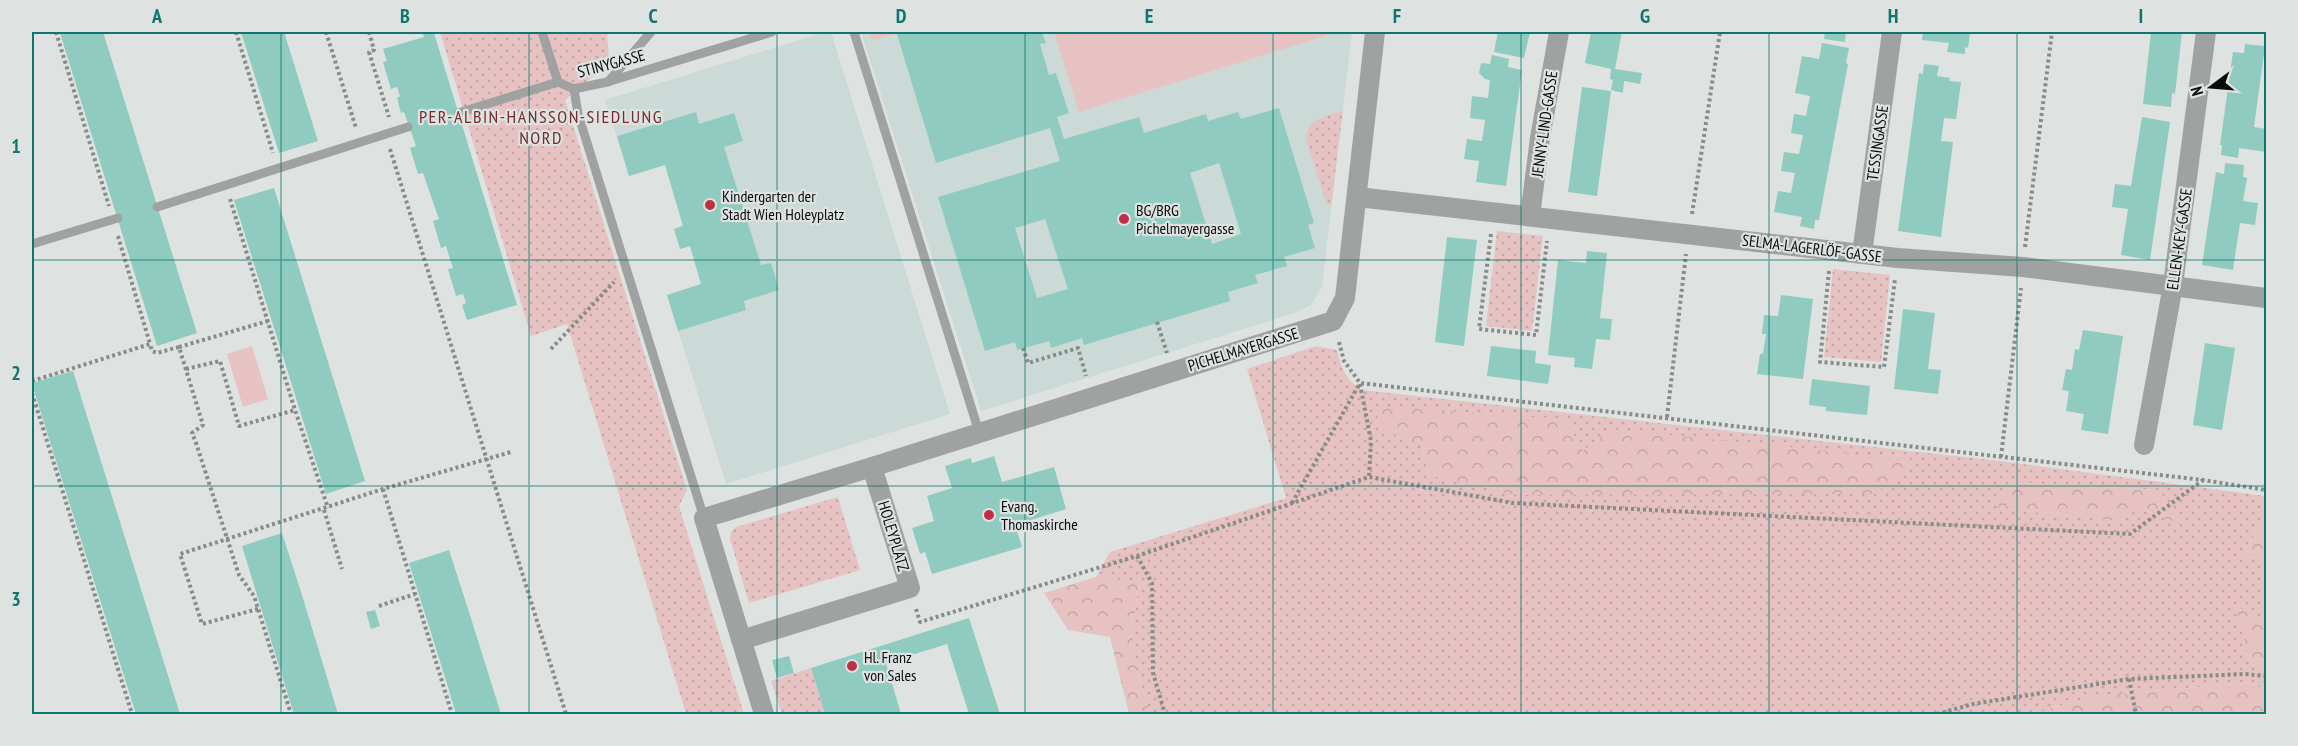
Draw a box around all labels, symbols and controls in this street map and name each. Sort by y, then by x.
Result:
text: A [151,3,163,29]
text: B [400,3,410,29]
text: C [648,3,658,29]
text: D [896,3,907,29]
text: E [1145,3,1153,29]
text: F [1393,3,1401,29]
text: G [1640,3,1650,29]
text: H [1888,3,1898,29]
text: I [2139,3,2143,29]
street label: STINYGASSE [575,44,647,82]
north arrow [2181,57,2241,117]
street label: JENNY-LIND-GASSE [1527,69,1561,179]
text: N [2186,84,2207,98]
street label: TESSINGASSE [1862,104,1892,182]
district label: PER-ALBIN-HANSSON-SIEDLUNG NORD [419,105,663,149]
text: 1 [11,133,21,159]
place label: Kindergarten der Stadt Wien Holeyplatz [722,186,844,224]
street label: ELLEN-KEY-GASSE [2162,187,2196,291]
marker: Kindergarten der Stadt Wien Holeyplatz [703,198,717,212]
place label: BG/BRG Pichelmayergasse [1136,200,1234,238]
marker: BG/BRG Pichelmayergasse [1117,212,1131,226]
street label: SELMA-LAGERLÖF-GASSE [1741,230,1883,266]
street label: PICHELMAYERGASSE [1185,323,1301,375]
text: 2 [11,360,21,386]
place label: Evang. Thomaskirche [1001,496,1078,534]
street label: HOLEYPLATZ [874,498,914,574]
marker: Evang. Thomaskirche [982,508,996,522]
text: 3 [11,586,21,612]
place label: Hl. Franz von Sales [864,647,917,685]
marker: Hl. Franz von Sales [845,659,859,673]

